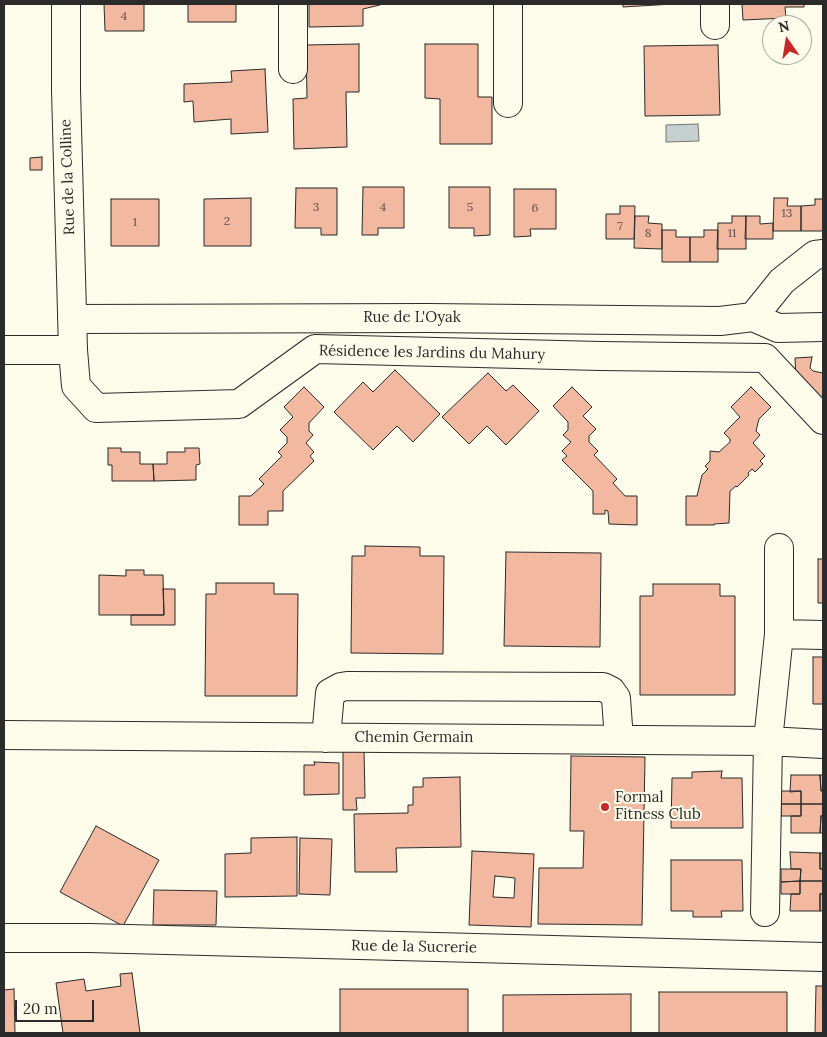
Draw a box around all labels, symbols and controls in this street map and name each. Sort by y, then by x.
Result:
house number: 4 [121,10,127,24]
north arrow [762,15,812,65]
text: N [777,16,791,36]
street label: Rue de la Colline [57,119,79,235]
house number: 3 [313,201,319,215]
house number: 4 [380,201,386,215]
house number: 5 [467,201,473,215]
house number: 6 [532,202,538,216]
house number: 13 [781,207,793,221]
house number: 2 [224,215,230,229]
house number: 1 [133,216,137,230]
house number: 7 [617,220,623,234]
house number: 8 [645,227,651,241]
house number: 11 [728,227,736,241]
street label: Rue de L'Oyak [363,309,461,327]
street label: Résidence les Jardins du Mahury [319,342,545,364]
street label: Chemin Germain [355,729,473,747]
place label: Formal Fitness Club [615,789,701,824]
marker: Formal Fitness Club [599,801,611,813]
street label: Rue de la Sucrerie [351,937,477,957]
scale bar [18,990,96,1022]
text: 20 m [23,999,58,1018]

